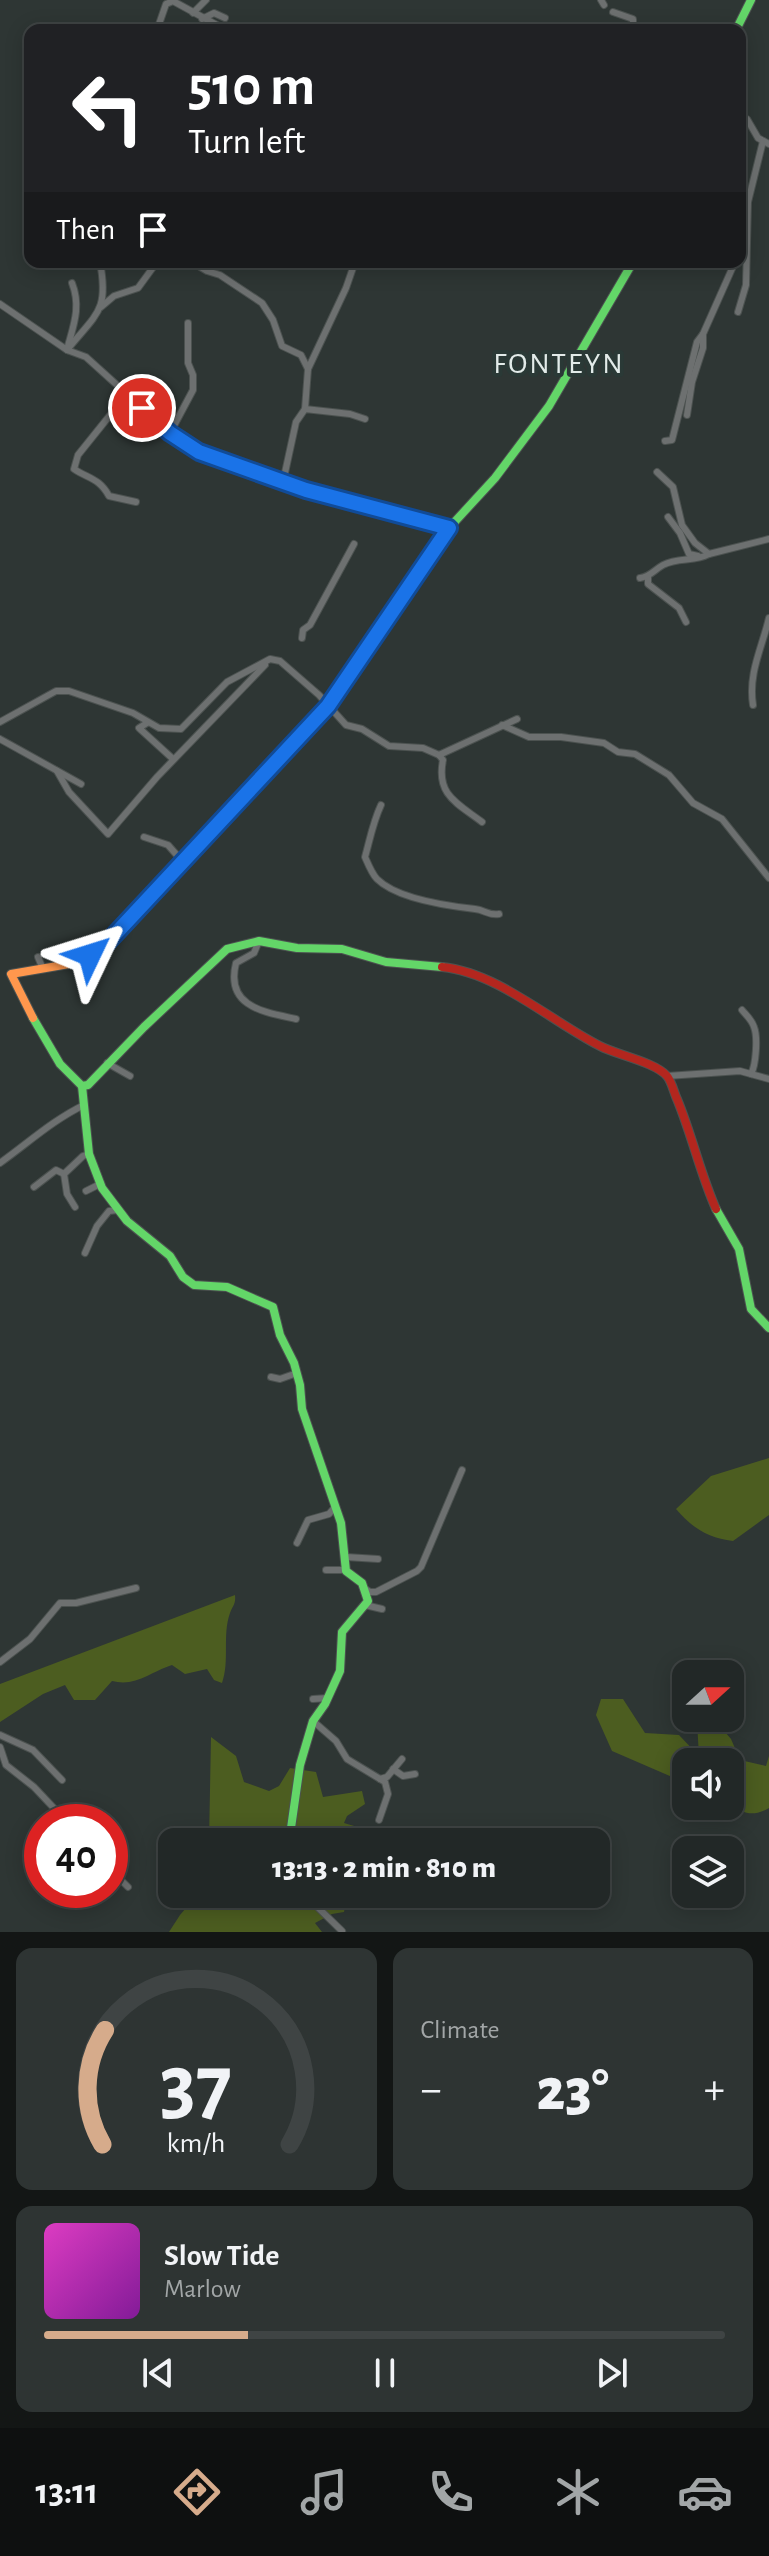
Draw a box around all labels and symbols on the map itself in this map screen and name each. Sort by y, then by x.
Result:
district label: FONTEYN [493,349,625,379]
pin [108,374,176,442]
position arrow [48,913,132,997]
north arrow [672,1660,744,1732]
speed limit sign: 40 [24,1804,128,1908]

